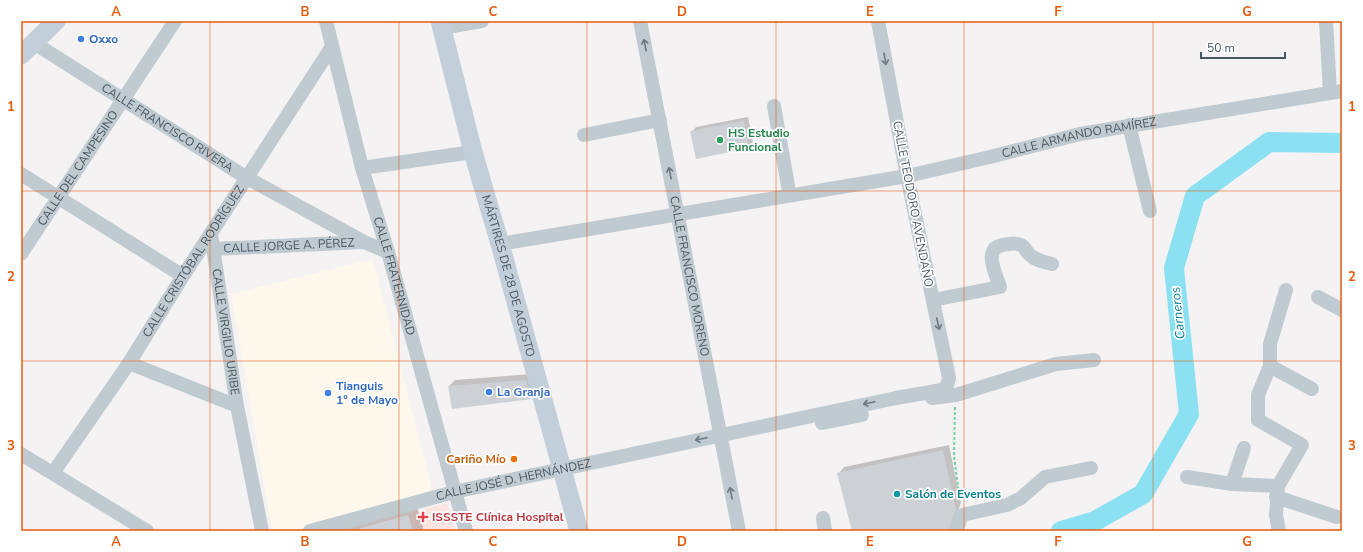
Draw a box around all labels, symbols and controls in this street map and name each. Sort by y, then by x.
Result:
text: A [111,3,121,21]
text: B [301,3,310,21]
text: C [489,3,498,21]
text: D [677,3,687,21]
text: E [866,3,874,21]
text: F [1054,3,1062,21]
text: G [1242,3,1252,21]
place label: Oxxo [89,31,118,47]
marker: Oxxo [76,34,86,44]
scale bar [1201,34,1285,60]
one-way arrow [640,39,648,52]
text: 50 m [1207,40,1235,56]
one-way arrow [882,52,890,65]
street label: CALLE FRANCISCO RIVERA [98,80,237,176]
text: 1 [7,98,15,116]
text: 1 [1348,98,1356,116]
street label: CALLE DEL CAMPESINO [34,107,122,229]
street label: CALLE ARMANDO RAMÍREZ [1000,114,1157,162]
street label: CALLE TEODORO AVENDAÑO [889,119,937,289]
place label: HS Estudio Funcional [728,125,790,155]
marker: HS Estudio Funcional [715,135,725,145]
one-way arrow [666,166,674,179]
street label: CALLE CRISTÓBAL RODRÍGUEZ [139,182,248,340]
street label: MÁRTIRES DE 28 DE AGOSTO [478,193,539,359]
street label: CALLE FRANCISCO MORENO [666,195,713,358]
street label: CALLE FRATERNIDAD [370,215,419,337]
street label: CALLE JORGE A. PÉREZ [223,234,355,257]
text: 2 [7,268,15,286]
street label: CALLE VIRGILIO URIBE [208,268,243,396]
text: 2 [1348,268,1356,286]
water label: Carneros [1166,286,1190,340]
one-way arrow [934,317,942,330]
place label: Tianguis 1° de Mayo [336,378,398,408]
place label: La Granja [497,384,550,400]
marker: La Granja [484,387,494,397]
marker: Tianguis 1° de Mayo [323,388,333,398]
one-way arrow [863,400,876,408]
one-way arrow [695,436,708,444]
text: 3 [7,437,15,455]
text: 3 [1348,437,1356,455]
place label: Cariño Mío [446,451,506,467]
marker: Cariño Mío [509,454,519,464]
street label: CALLE JOSÉ D. HERNÁNDEZ [434,455,593,505]
place label: Salón de Eventos [905,486,1001,502]
one-way arrow [726,487,734,500]
marker: Salón de Eventos [892,489,902,499]
place label: ISSSTE Clínica Hospital [432,509,564,525]
marker: ISSSTE Clínica Hospital [417,511,429,523]
text: A [111,533,121,551]
text: B [301,533,310,551]
text: C [489,533,498,551]
text: D [677,533,687,551]
text: E [866,533,874,551]
text: F [1054,533,1062,551]
text: G [1242,533,1252,551]

